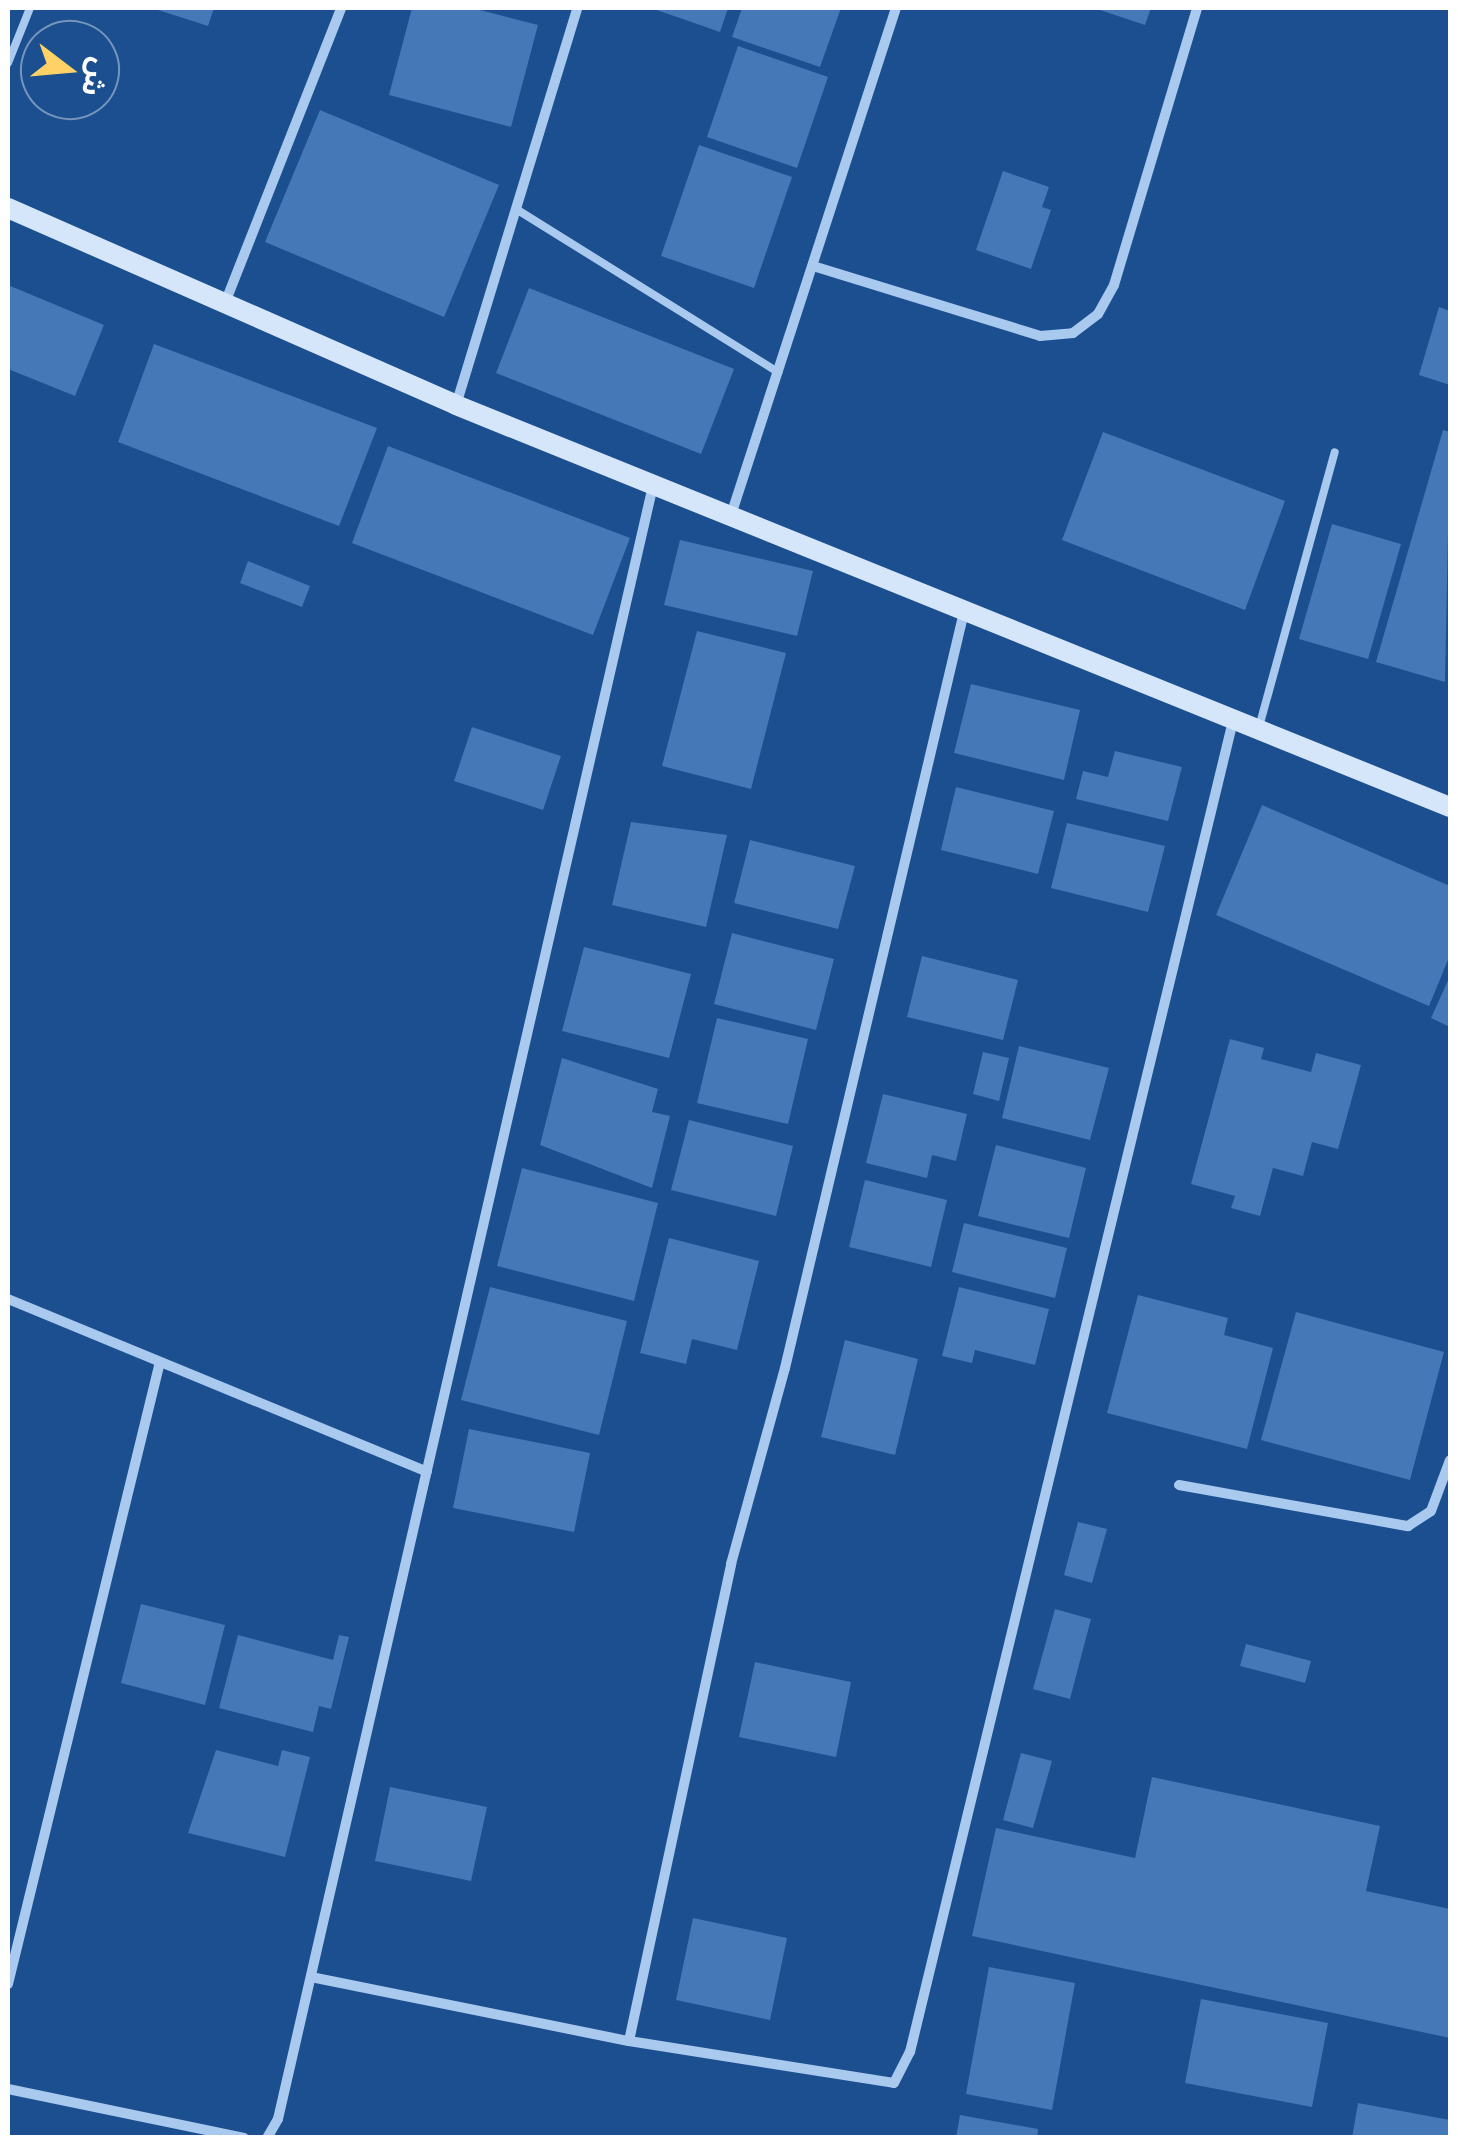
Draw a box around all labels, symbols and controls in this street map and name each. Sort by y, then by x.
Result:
north arrow [20,20,120,120]
text: ش [75,55,119,101]

